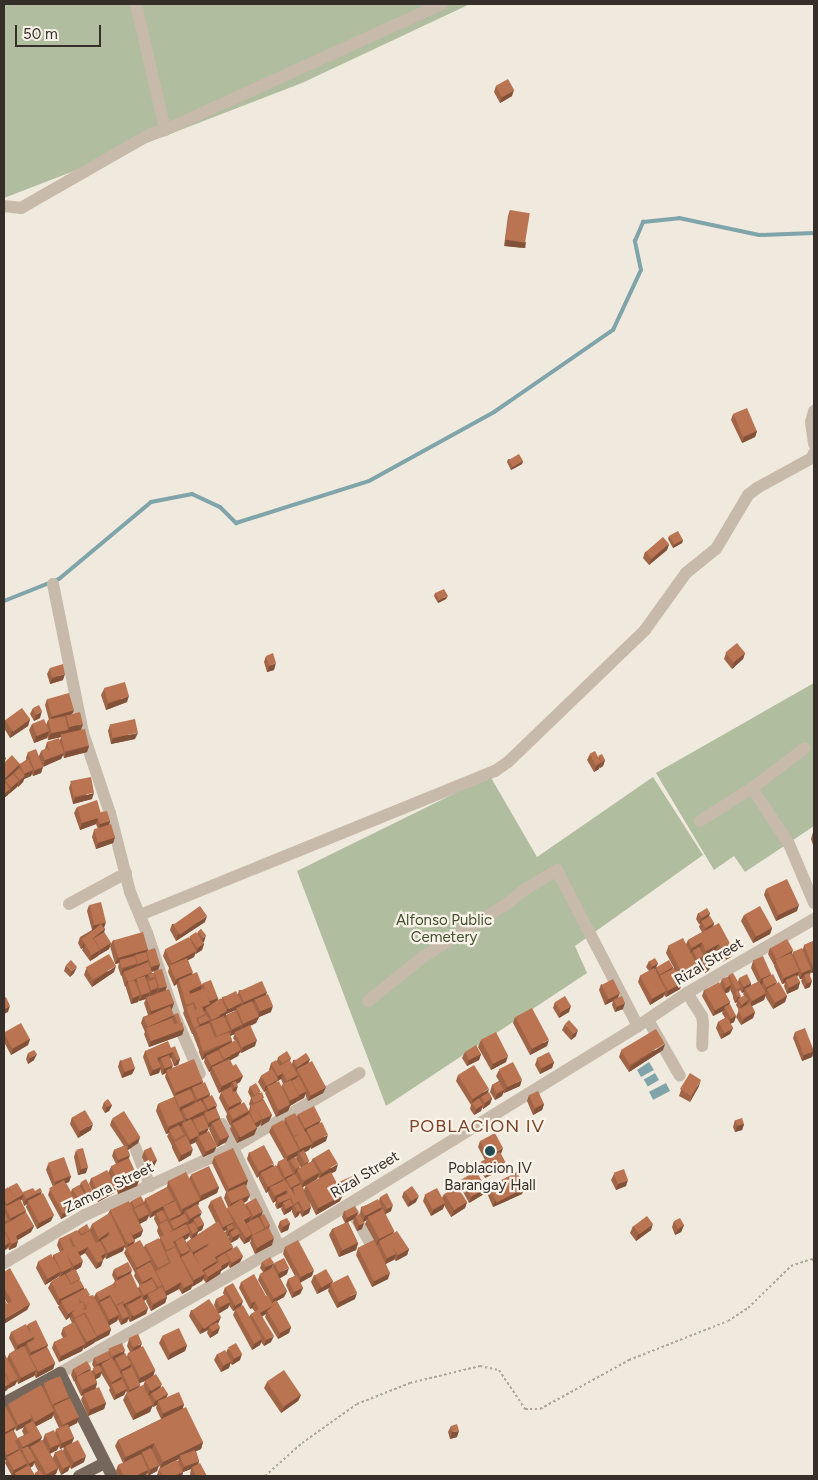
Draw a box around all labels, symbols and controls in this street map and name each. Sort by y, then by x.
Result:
scale bar [18,15,104,47]
text: 50 m [23,25,58,43]
park label: Alfonso Public Cemetery [396,911,492,946]
street label: Rizal Street [671,934,747,990]
district label: POBLACION IV [407,1115,547,1137]
marker: Poblacion IV Barangay Hall [484,1145,496,1157]
street label: Rizal Street [327,1147,403,1203]
street label: Zamora Street [61,1159,157,1217]
place label: Poblacion IV Barangay Hall [444,1159,536,1194]

